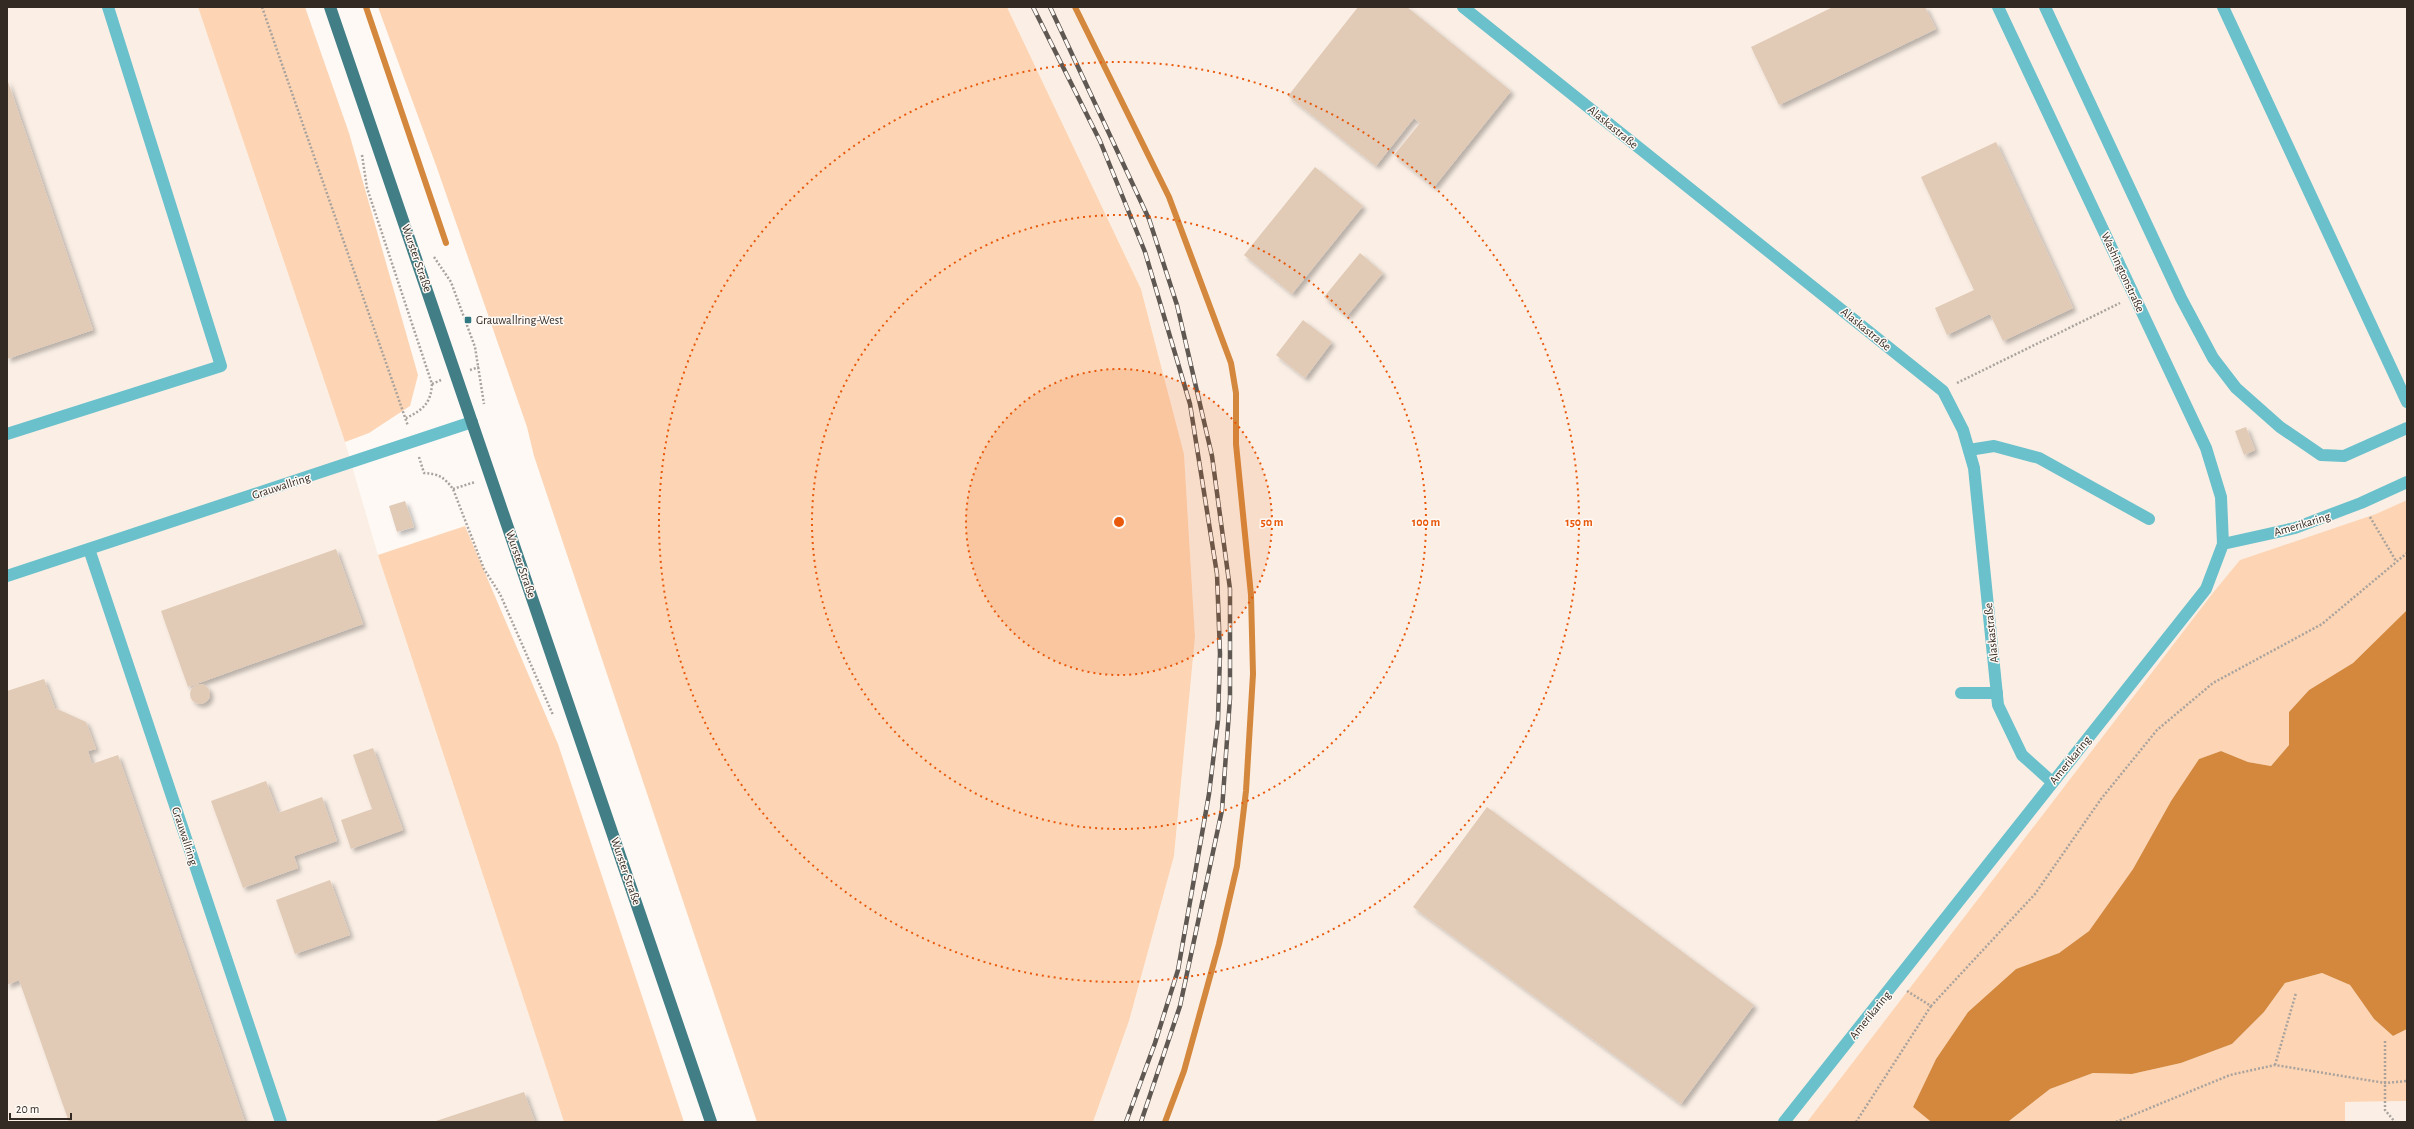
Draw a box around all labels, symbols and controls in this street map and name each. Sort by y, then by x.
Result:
street label: Alaskastraße [1586,103,1640,151]
street label: Wurster Straße [400,223,434,293]
street label: Washingtonstraße [2099,230,2147,314]
street label: Alaskastraße [1839,305,1893,353]
place label: Grauwallring-West [476,314,563,326]
marker: Grauwallring-West [463,315,473,325]
street label: Grauwallring [250,471,312,501]
street label: Amerikaring [2272,510,2332,538]
centre of rings [1112,515,1126,529]
text: 50 m [1261,516,1284,528]
text: 100 m [1412,516,1440,528]
text: 150 m [1565,516,1593,528]
street label: Wurster Straße [504,529,538,599]
street label: Alaskastraße [1982,602,2000,664]
street label: Amerikaring [2047,733,2093,786]
street label: Grauwallring [170,805,200,867]
street label: Wurster Straße [609,836,643,906]
street label: Amerikaring [1847,988,1893,1041]
scale bar [10,1095,71,1121]
text: 20 m [16,1103,39,1115]

